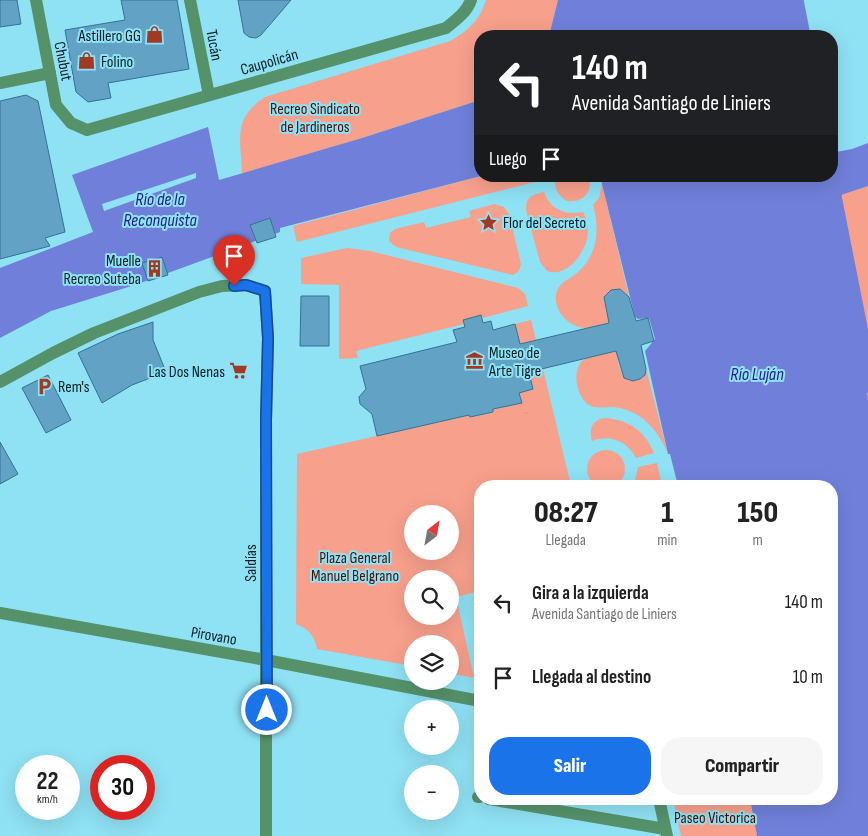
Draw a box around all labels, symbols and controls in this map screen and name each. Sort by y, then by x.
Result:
shop icon: Astillero GG [145,25,165,45]
place label: Astillero GG [78,27,141,46]
street label: Tucán [201,28,226,62]
street label: Chubut [49,40,76,83]
street label: Caupolicán [238,45,300,80]
text: 140 m [572,47,648,90]
icon: left [489,50,554,115]
shop icon: Folino [77,51,97,71]
place label: Folino [101,53,133,72]
text: Avenida Santiago de Liniers [572,90,771,117]
park label: Recreo Sindicato de Jardineros [270,100,360,137]
icon: arrive [537,145,565,173]
text: Luego [489,148,527,171]
water label: Río de la Reconquista [123,189,198,231]
place icon: Flor del Secreto [479,212,499,232]
place label: Flor del Secreto [503,214,586,233]
pin [213,235,255,286]
icon: arrive [220,242,248,270]
place label: Muelle Recreo Suteba [64,252,141,289]
building icon: Muelle Recreo Suteba [145,259,165,279]
place label: Museo de Arte Tigre [488,344,541,381]
museum icon: Museo de Arte Tigre [465,351,485,371]
supermarket icon: Las Dos Nenas [229,361,249,381]
place label: Las Dos Nenas [148,363,225,382]
water label: Río Luján [730,364,784,385]
parking icon: Rem's [34,376,54,396]
place label: Rem's [58,378,90,397]
text: 08:27 [534,495,597,531]
text: 1 [661,495,674,531]
text: 150 [737,495,778,531]
north arrow [404,505,459,560]
map controls [404,505,459,820]
text: Llegada [545,531,586,550]
text: min [657,531,677,550]
text: m [753,531,763,550]
street label: Saldías [242,544,261,582]
park label: Plaza General Manuel Belgrano [311,549,399,586]
button: search [404,570,459,625]
text: Gira a la izquierda [532,582,649,605]
icon: left [489,589,517,617]
text: 140 m [785,591,823,614]
text: Avenida Santiago de Liniers [532,605,677,624]
street label: Pirovano [189,623,238,650]
button: layers [404,635,459,690]
icon: arrive [489,664,517,692]
text: Llegada al destino [532,666,651,689]
text: 10 m [793,666,823,689]
position arrow [240,683,292,735]
button: + [404,700,459,755]
button: Salir [489,737,651,795]
button: Compartir [661,737,823,795]
speed limit sign: 30 [90,755,155,820]
button: − [404,765,459,820]
text: 22 [37,766,58,797]
text: km/h [37,792,58,807]
park label: Paseo Victorica [674,809,756,828]

